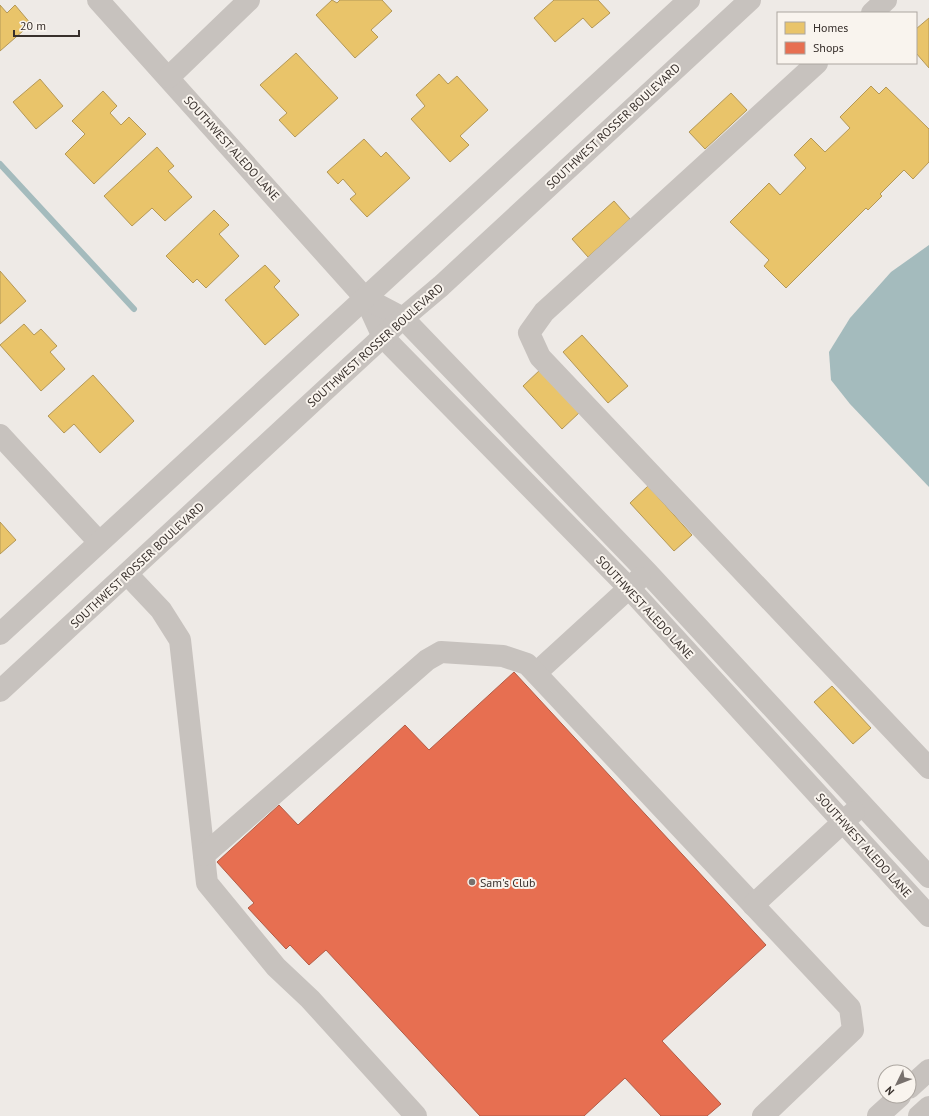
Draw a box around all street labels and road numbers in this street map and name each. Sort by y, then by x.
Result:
street label: SOUTHWEST ROSSER BOULEVARD [543,60,683,192]
street label: SOUTHWEST ALEDO LANE [181,93,283,203]
street label: SOUTHWEST ROSSER BOULEVARD [304,280,446,410]
street label: SOUTHWEST ROSSER BOULEVARD [67,499,207,631]
street label: SOUTHWEST ALEDO LANE [593,552,697,662]
street label: SOUTHWEST ALEDO LANE [813,790,915,900]

